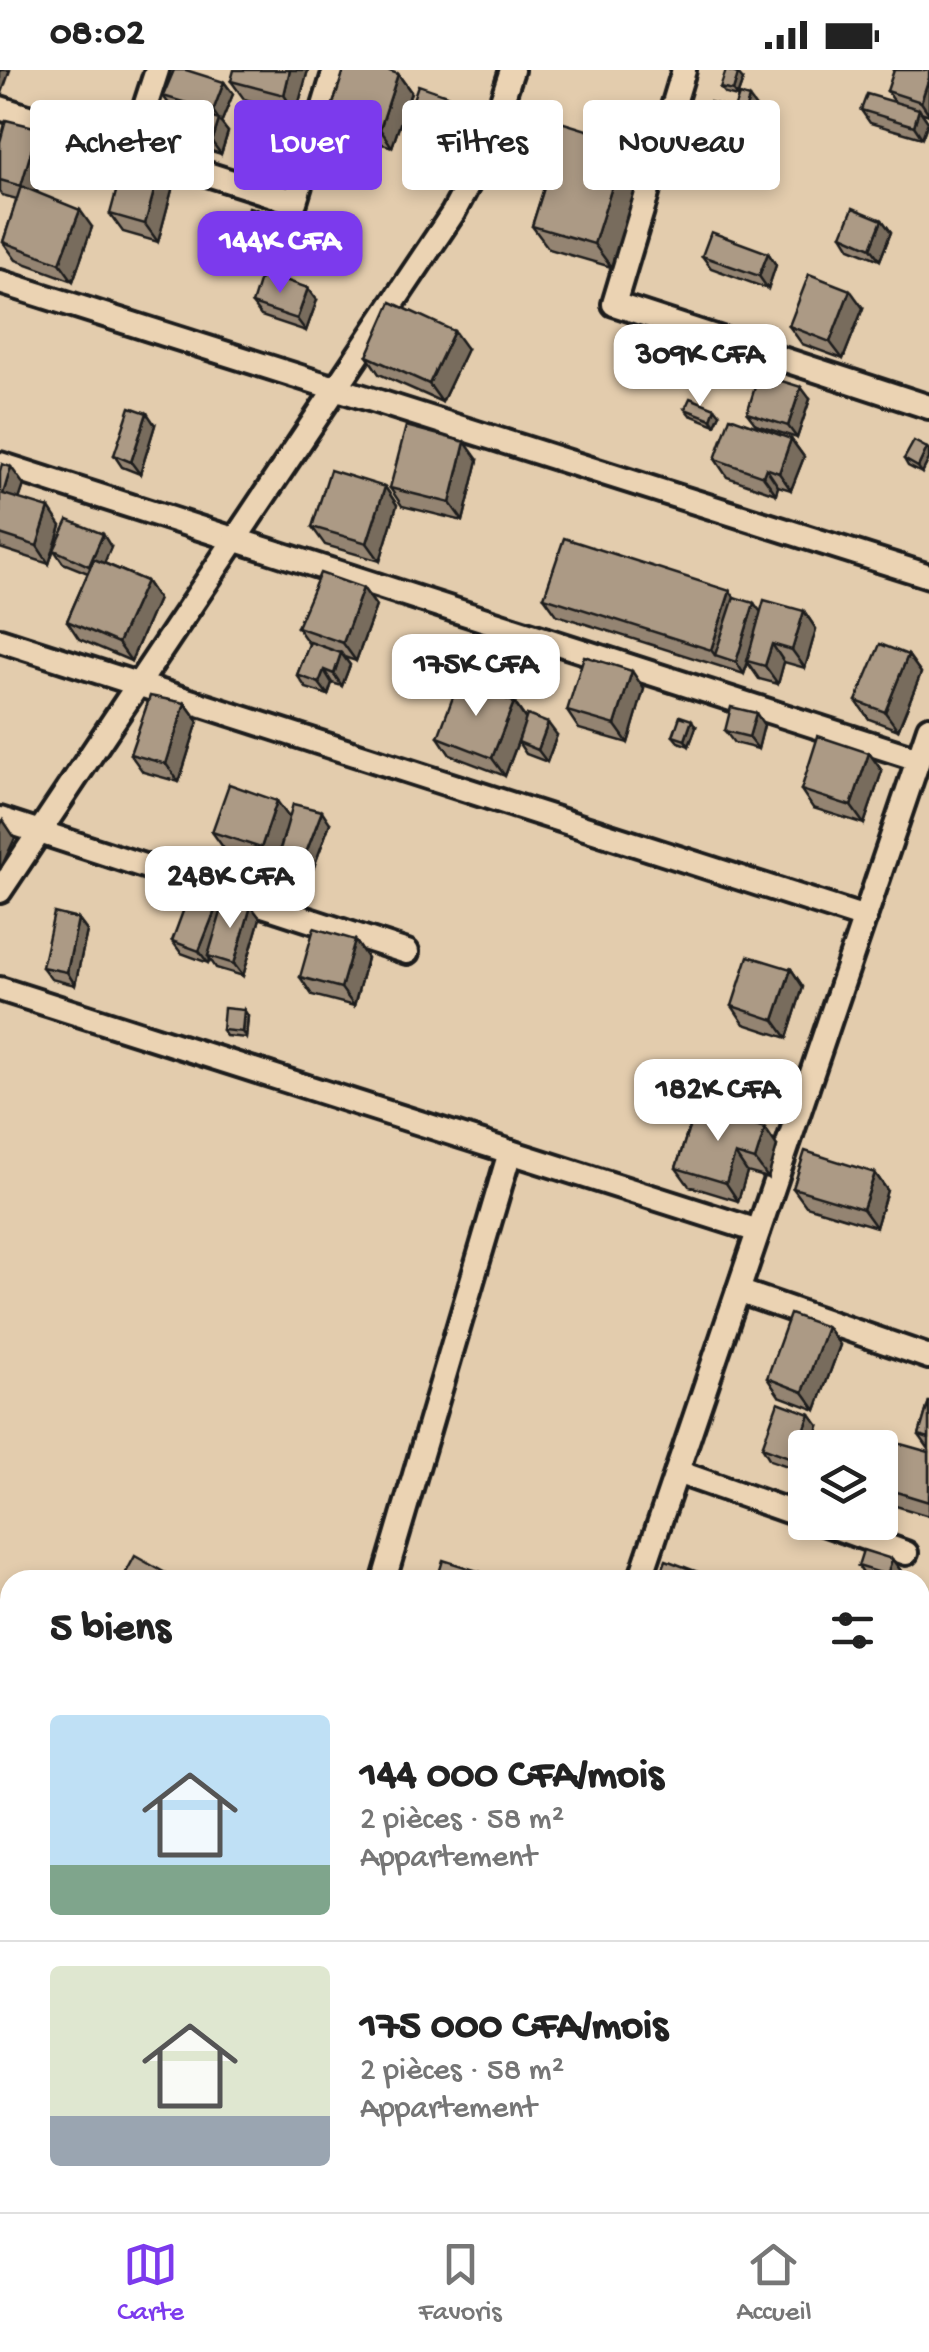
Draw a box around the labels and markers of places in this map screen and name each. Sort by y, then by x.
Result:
pin: 144K CFA [177,211,383,296]
pin: 309K CFA [597,324,803,409]
pin: 175K CFA [373,634,579,719]
pin: 248K CFA [127,846,333,931]
pin: 182K CFA [615,1059,821,1144]

